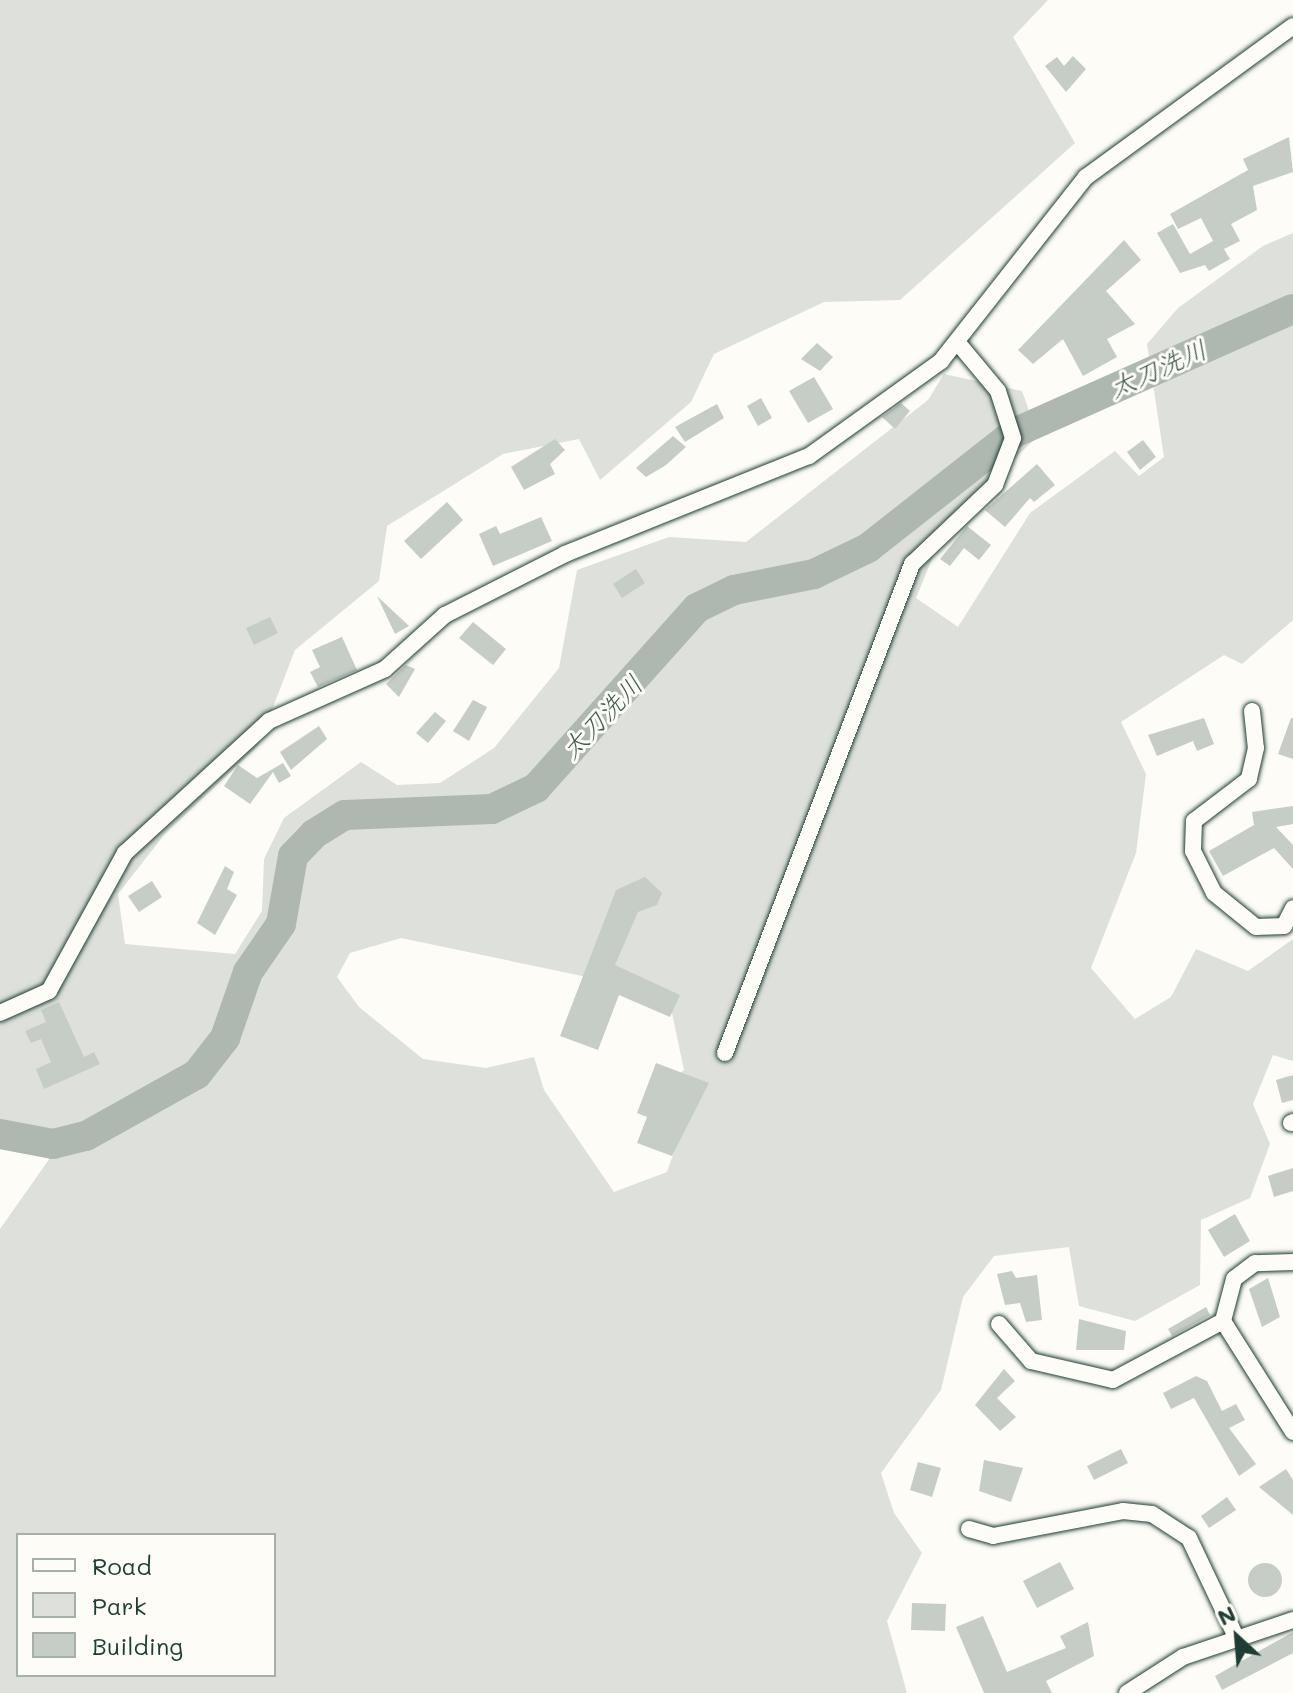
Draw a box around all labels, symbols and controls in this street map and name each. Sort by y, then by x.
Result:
water label: 太刀洗川 [1104,334,1212,404]
water label: 太刀洗川 [555,669,649,765]
legend [16,1533,276,1677]
text: Road [92,1550,152,1581]
text: Park [92,1590,146,1621]
north arrow [1197,1597,1277,1677]
text: N [1212,1598,1240,1632]
text: Building [92,1630,183,1661]

